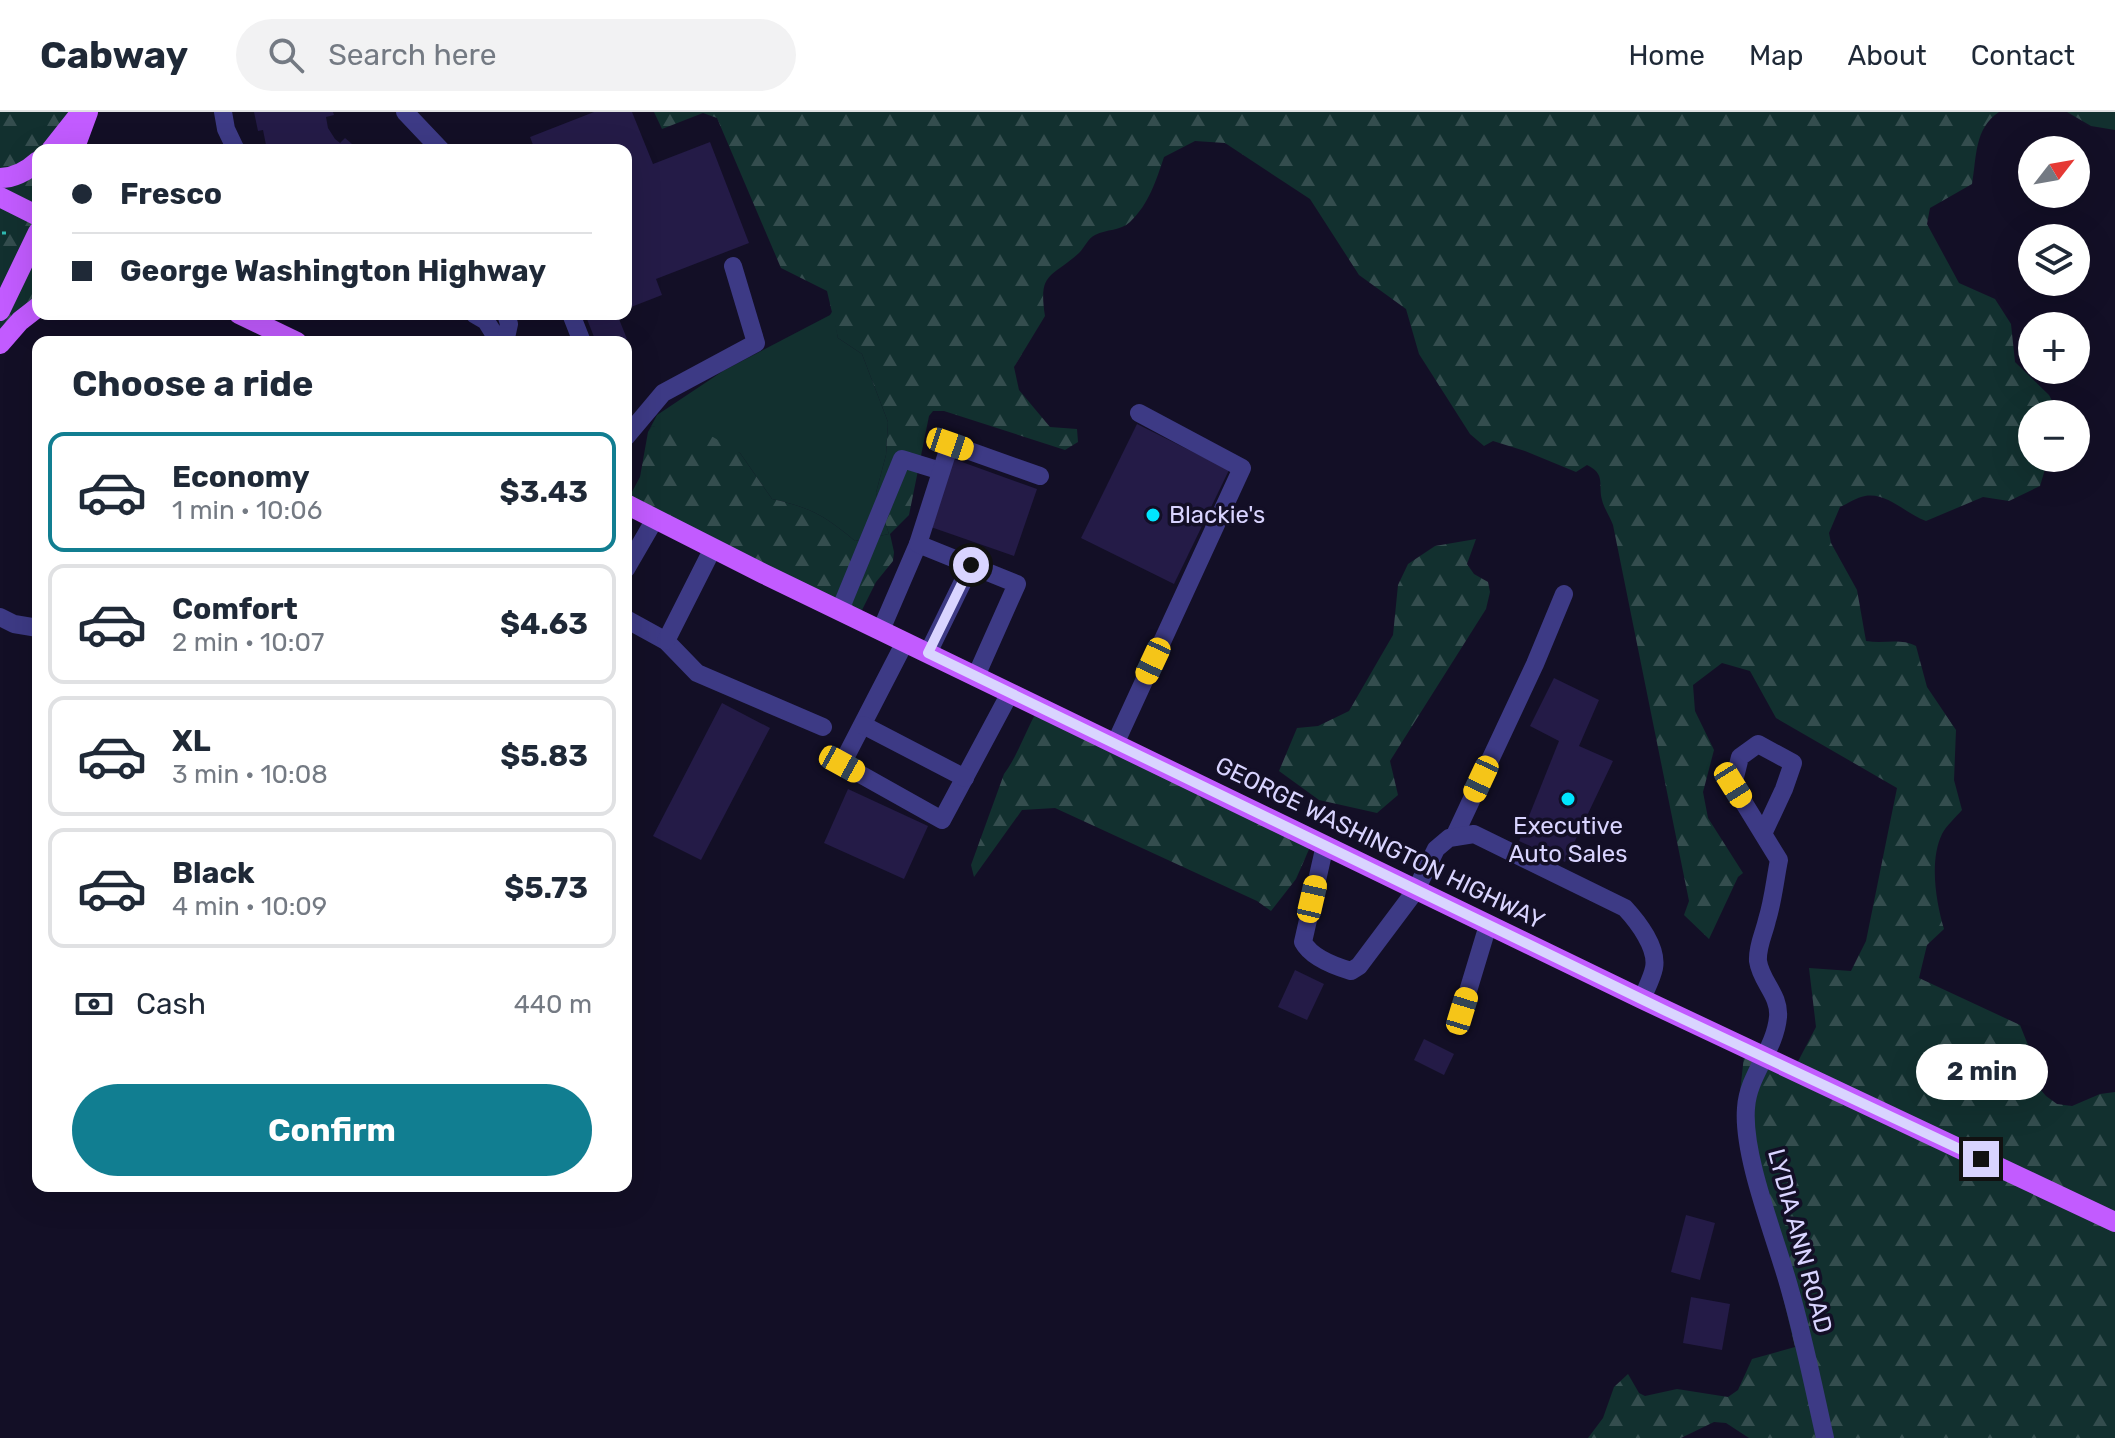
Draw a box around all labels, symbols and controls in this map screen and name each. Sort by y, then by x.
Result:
search box [236,19,796,91]
text: Cabway [40,32,188,78]
icon: search [264,33,308,77]
text: Search here [328,37,496,73]
text: Home [1628,39,1705,72]
text: Map [1749,39,1803,72]
text: About [1847,39,1927,72]
text: Contact [1971,39,2075,72]
north arrow [2018,136,2090,208]
map controls [2018,136,2090,472]
text: Fresco [120,176,222,212]
button: layers [2018,224,2090,296]
text: George Washington Highway [120,253,546,289]
button: + [2018,312,2090,384]
text: Choose a ride [72,362,313,405]
button: − [2018,400,2090,472]
car [923,425,977,463]
icon: car [76,456,148,528]
text: Economy [172,459,310,495]
text: $3.43 [500,474,588,510]
text: 1 min · 10:06 [172,495,322,526]
place label: Blackie's [1169,501,1265,529]
marker: Blackie's [1144,506,1162,524]
route start [953,547,989,583]
icon: car [76,588,148,660]
text: Comfort [172,591,298,627]
text: $4.63 [500,606,588,642]
text: 2 min · 10:07 [172,627,324,658]
car [1132,634,1174,688]
icon: car [76,720,148,792]
text: XL [172,723,211,759]
text: $5.83 [500,738,588,774]
car [815,742,869,786]
street label: GEORGE WASHINGTON HIGHWAY [1211,751,1549,935]
car [1460,752,1502,806]
car [1710,758,1756,812]
text: 3 min · 10:08 [172,759,328,790]
marker: Executive Auto Sales [1559,790,1577,808]
place label: Executive Auto Sales [1508,812,1628,868]
icon: car [76,852,148,924]
text: Black [172,855,255,891]
text: $5.73 [504,870,588,906]
car [1295,873,1329,925]
text: 4 min · 10:09 [172,891,327,922]
icon: cash [72,982,116,1026]
car [1444,985,1480,1037]
text: Cash [136,986,206,1022]
text: 440 m [514,989,592,1020]
callout: 2 min [1915,1043,2047,1099]
text: 2 min [1947,1056,2017,1087]
button: Confirm [72,1084,592,1176]
route end [1963,1141,1999,1177]
street label: LYDIA ANN ROAD [1762,1146,1838,1336]

